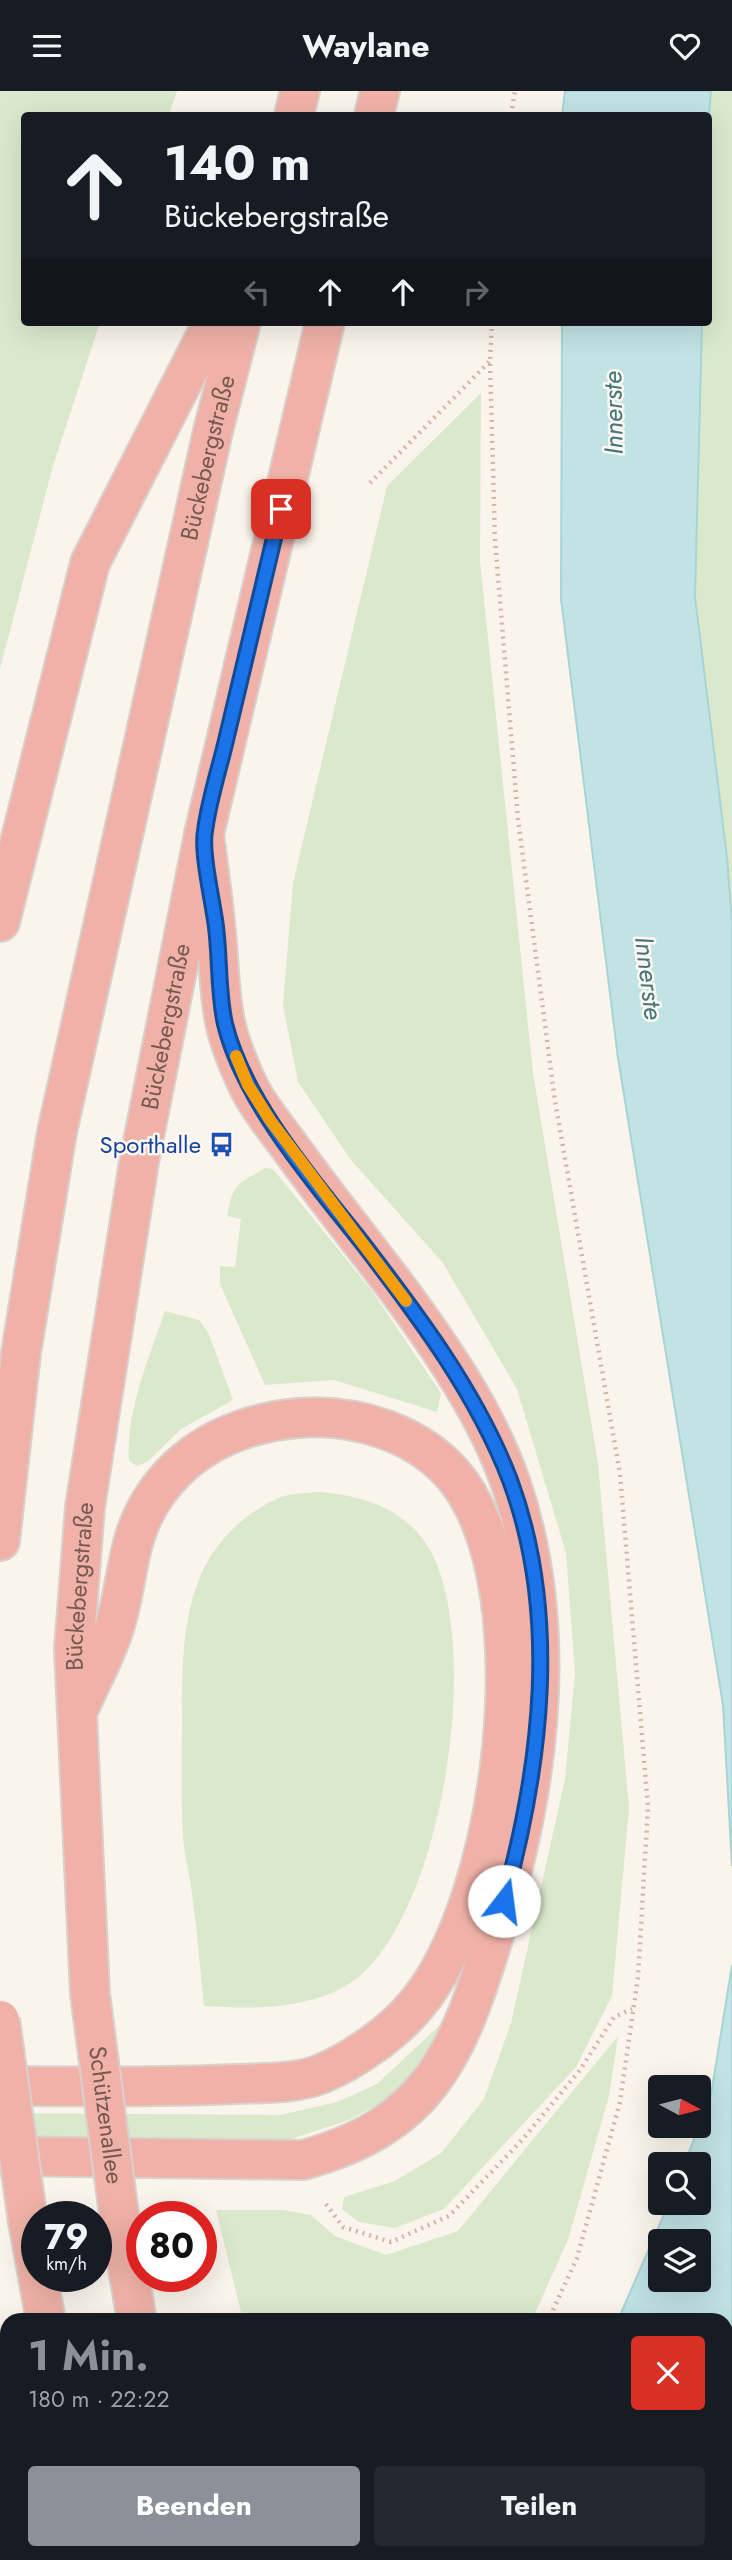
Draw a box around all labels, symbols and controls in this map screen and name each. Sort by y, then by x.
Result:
text: Waylane [302,23,430,69]
icon: menu [28,27,66,65]
icon: heart [666,27,704,65]
text: 140 m [164,128,310,198]
icon: ahead [49,140,140,231]
text: Bückebergstraße [164,193,389,239]
icon: left [238,273,276,311]
icon: ahead [311,273,349,311]
icon: ahead [384,273,422,311]
icon: right [457,273,495,311]
street label: Bückebergstraße [171,371,244,544]
water label: Innerste [593,371,633,455]
pin [251,479,311,539]
icon: arrive [262,490,300,528]
water label: Innerste [625,934,673,1022]
street label: Bückebergstraße [132,940,199,1113]
place label: Sporthalle [100,1127,201,1162]
bus stop icon: Sporthalle [207,1131,235,1159]
street label: Bückebergstraße [56,1501,102,1672]
position arrow [467,1864,541,1938]
street label: Schützenallee [80,2044,133,2186]
north arrow [648,2075,710,2139]
map controls [648,2075,711,2292]
button: search [648,2152,711,2215]
speed limit sign: 80 [126,2201,217,2292]
text: 79 [44,2212,89,2262]
button: layers [648,2229,711,2292]
text: km/h [46,2251,87,2277]
text: 1 Min. [28,2325,149,2386]
button: close [631,2336,705,2410]
text: 180 m · 22:22 [28,2382,170,2416]
button: Beenden [28,2466,360,2546]
button: Teilen [374,2466,705,2546]

